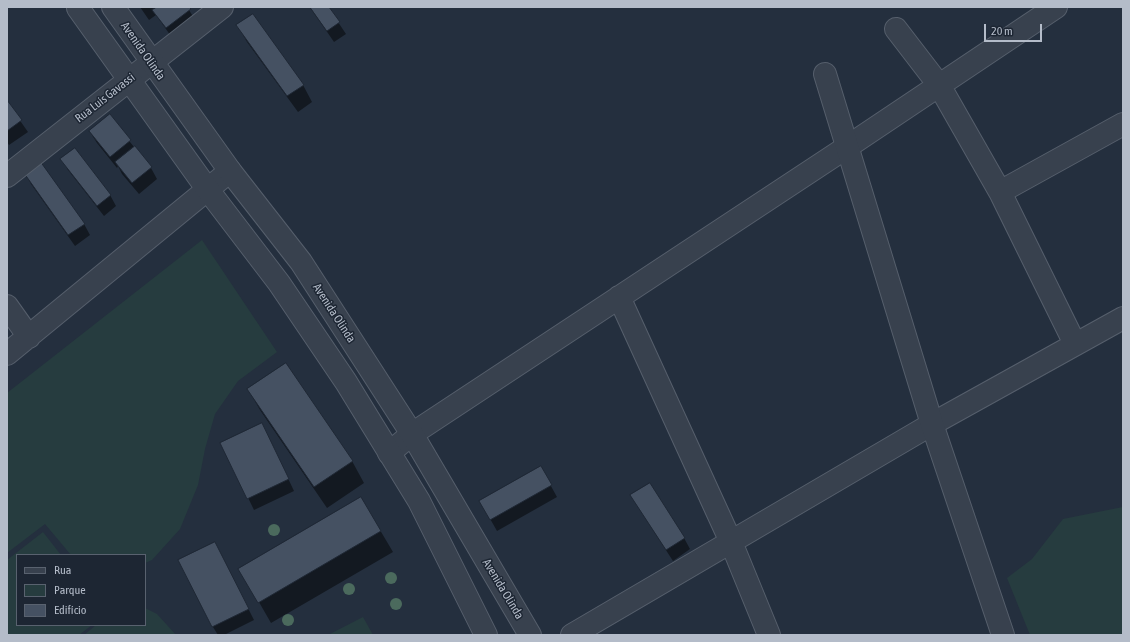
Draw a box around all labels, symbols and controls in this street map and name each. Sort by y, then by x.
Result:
scale bar [986,16,1044,42]
street label: Avenida Olinda [118,19,168,83]
text: 20 m [991,24,1013,38]
street label: Rua Luis Gavassi [72,70,138,126]
street label: Avenida Olinda [310,281,358,345]
legend [16,554,146,626]
street label: Avenida Olinda [479,556,527,622]
text: Rua [54,563,71,577]
text: Parque [54,583,86,597]
text: Edifício [54,603,86,617]

